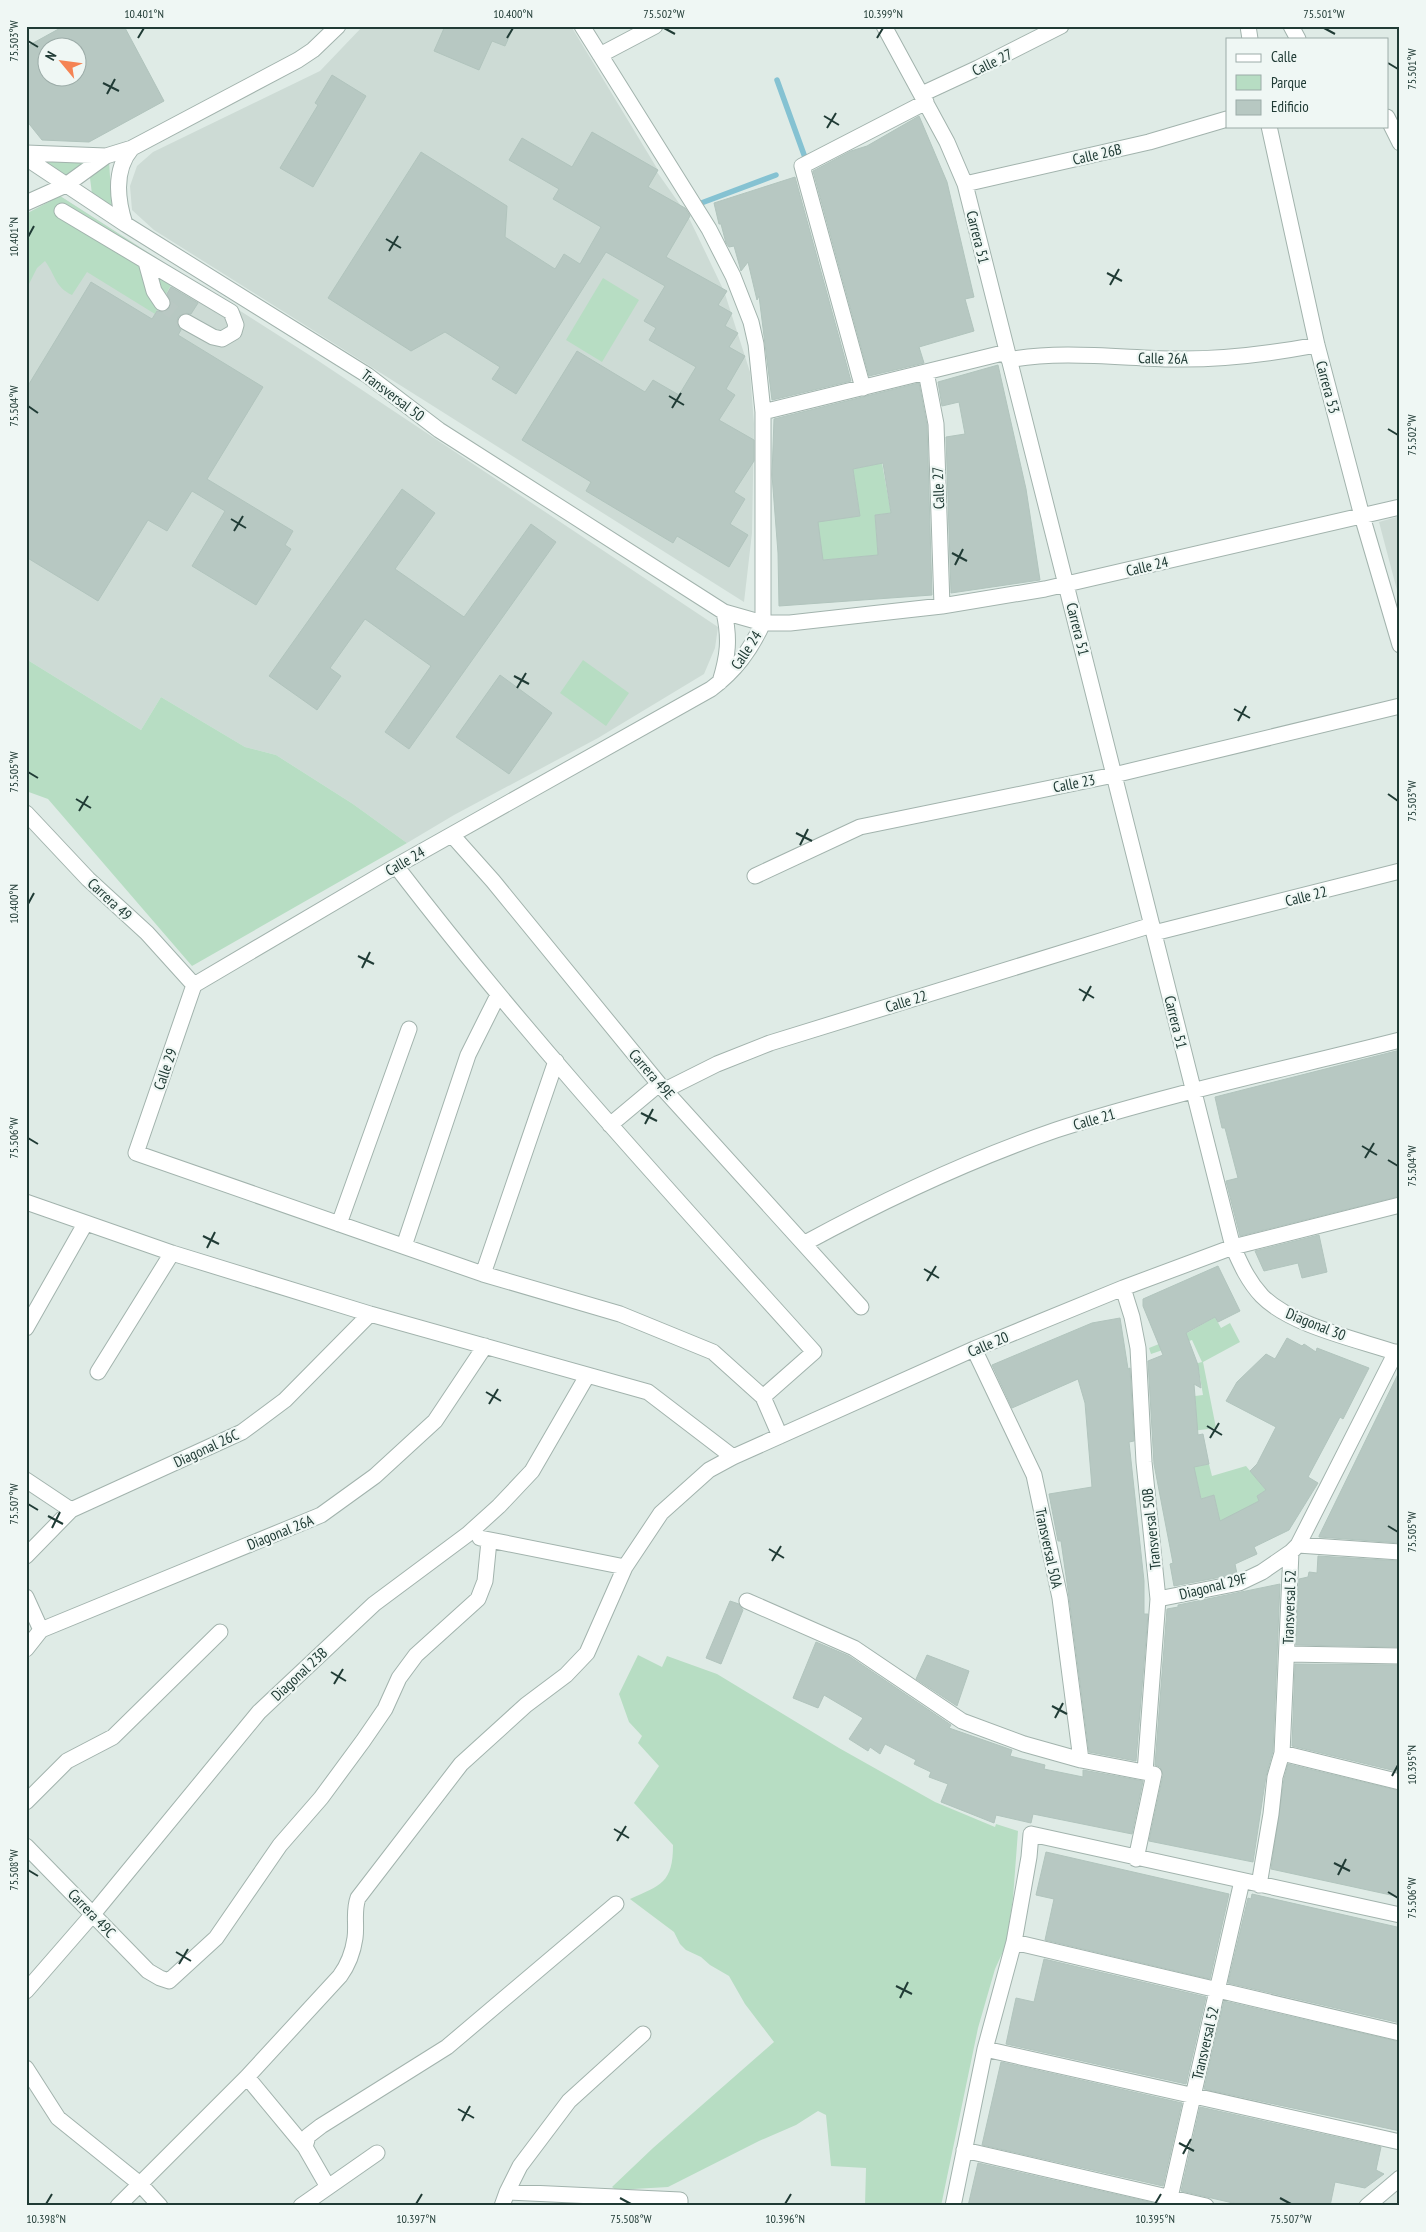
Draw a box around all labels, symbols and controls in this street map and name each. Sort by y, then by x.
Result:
text: 10.401°N [124,6,164,21]
text: 10.400°N [493,6,533,21]
text: 75.502°W [643,6,685,21]
text: 10.399°N [863,6,903,21]
text: 75.501°W [1303,6,1345,21]
text: 75.503°W [6,20,21,62]
north arrow [38,38,88,88]
legend [1226,38,1388,128]
street label: Calle 27 [969,44,1015,80]
text: Calle [1271,47,1297,66]
text: N [41,48,60,63]
text: 75.501°W [1404,48,1419,90]
text: Parque [1271,73,1307,92]
text: Edificio [1271,97,1309,116]
street label: Calle 26B [1071,139,1123,169]
street label: Carrera 51 [962,209,994,265]
text: 10.401°N [6,217,21,257]
street label: Calle 26A [1138,348,1189,368]
street label: Carrera 53 [1312,359,1344,415]
street label: Transversal 50 [358,365,429,425]
text: 75.504°W [6,385,21,427]
text: 75.502°W [1404,414,1419,456]
street label: Calle 27 [928,466,948,510]
street label: Calle 24 [1124,552,1170,580]
street label: Carrera 51 [1062,601,1094,657]
street label: Calle 24 [726,627,766,673]
text: 75.505°W [6,751,21,793]
street label: Calle 23 [1051,770,1097,796]
text: 75.503°W [1404,780,1419,822]
street label: Calle 24 [382,842,428,880]
street label: Carrera 49 [84,874,136,924]
street label: Calle 22 [1283,882,1329,910]
text: 10.400°N [6,884,21,924]
street label: Calle 22 [883,986,929,1016]
street label: Carrera 51 [1160,994,1192,1050]
street label: Carrera 49E [625,1045,679,1103]
street label: Calle 29 [149,1046,181,1092]
street label: Calle 21 [1071,1104,1117,1134]
text: 75.506°W [6,1117,21,1159]
text: 75.504°W [1404,1145,1419,1187]
street label: Diagonal 30 [1283,1303,1349,1345]
street label: Calle 20 [965,1327,1012,1361]
street label: Diagonal 26C [170,1425,242,1471]
text: 75.507°W [6,1483,21,1525]
street label: Transversal 50B [1137,1487,1165,1571]
street label: Transversal 50A [1031,1506,1067,1591]
street label: Diagonal 26A [244,1510,317,1554]
text: 75.505°W [1404,1511,1419,1553]
street label: Diagonal 29F [1177,1568,1249,1604]
street label: Transversal 52 [1278,1569,1300,1645]
street label: Diagonal 23B [267,1643,331,1705]
text: 10.395°N [1404,1745,1419,1785]
text: 75.508°W [6,1849,21,1891]
text: 75.506°W [1404,1877,1419,1919]
street label: Carrera 49C [64,1885,120,1942]
street label: Transversal 52 [1187,2005,1223,2081]
text: 10.398°N [26,2211,66,2226]
text: 10.397°N [396,2211,436,2226]
text: 75.508°W [610,2211,652,2226]
text: 10.396°N [765,2211,805,2226]
text: 10.395°N [1135,2211,1175,2226]
text: 75.507°W [1270,2211,1312,2226]

